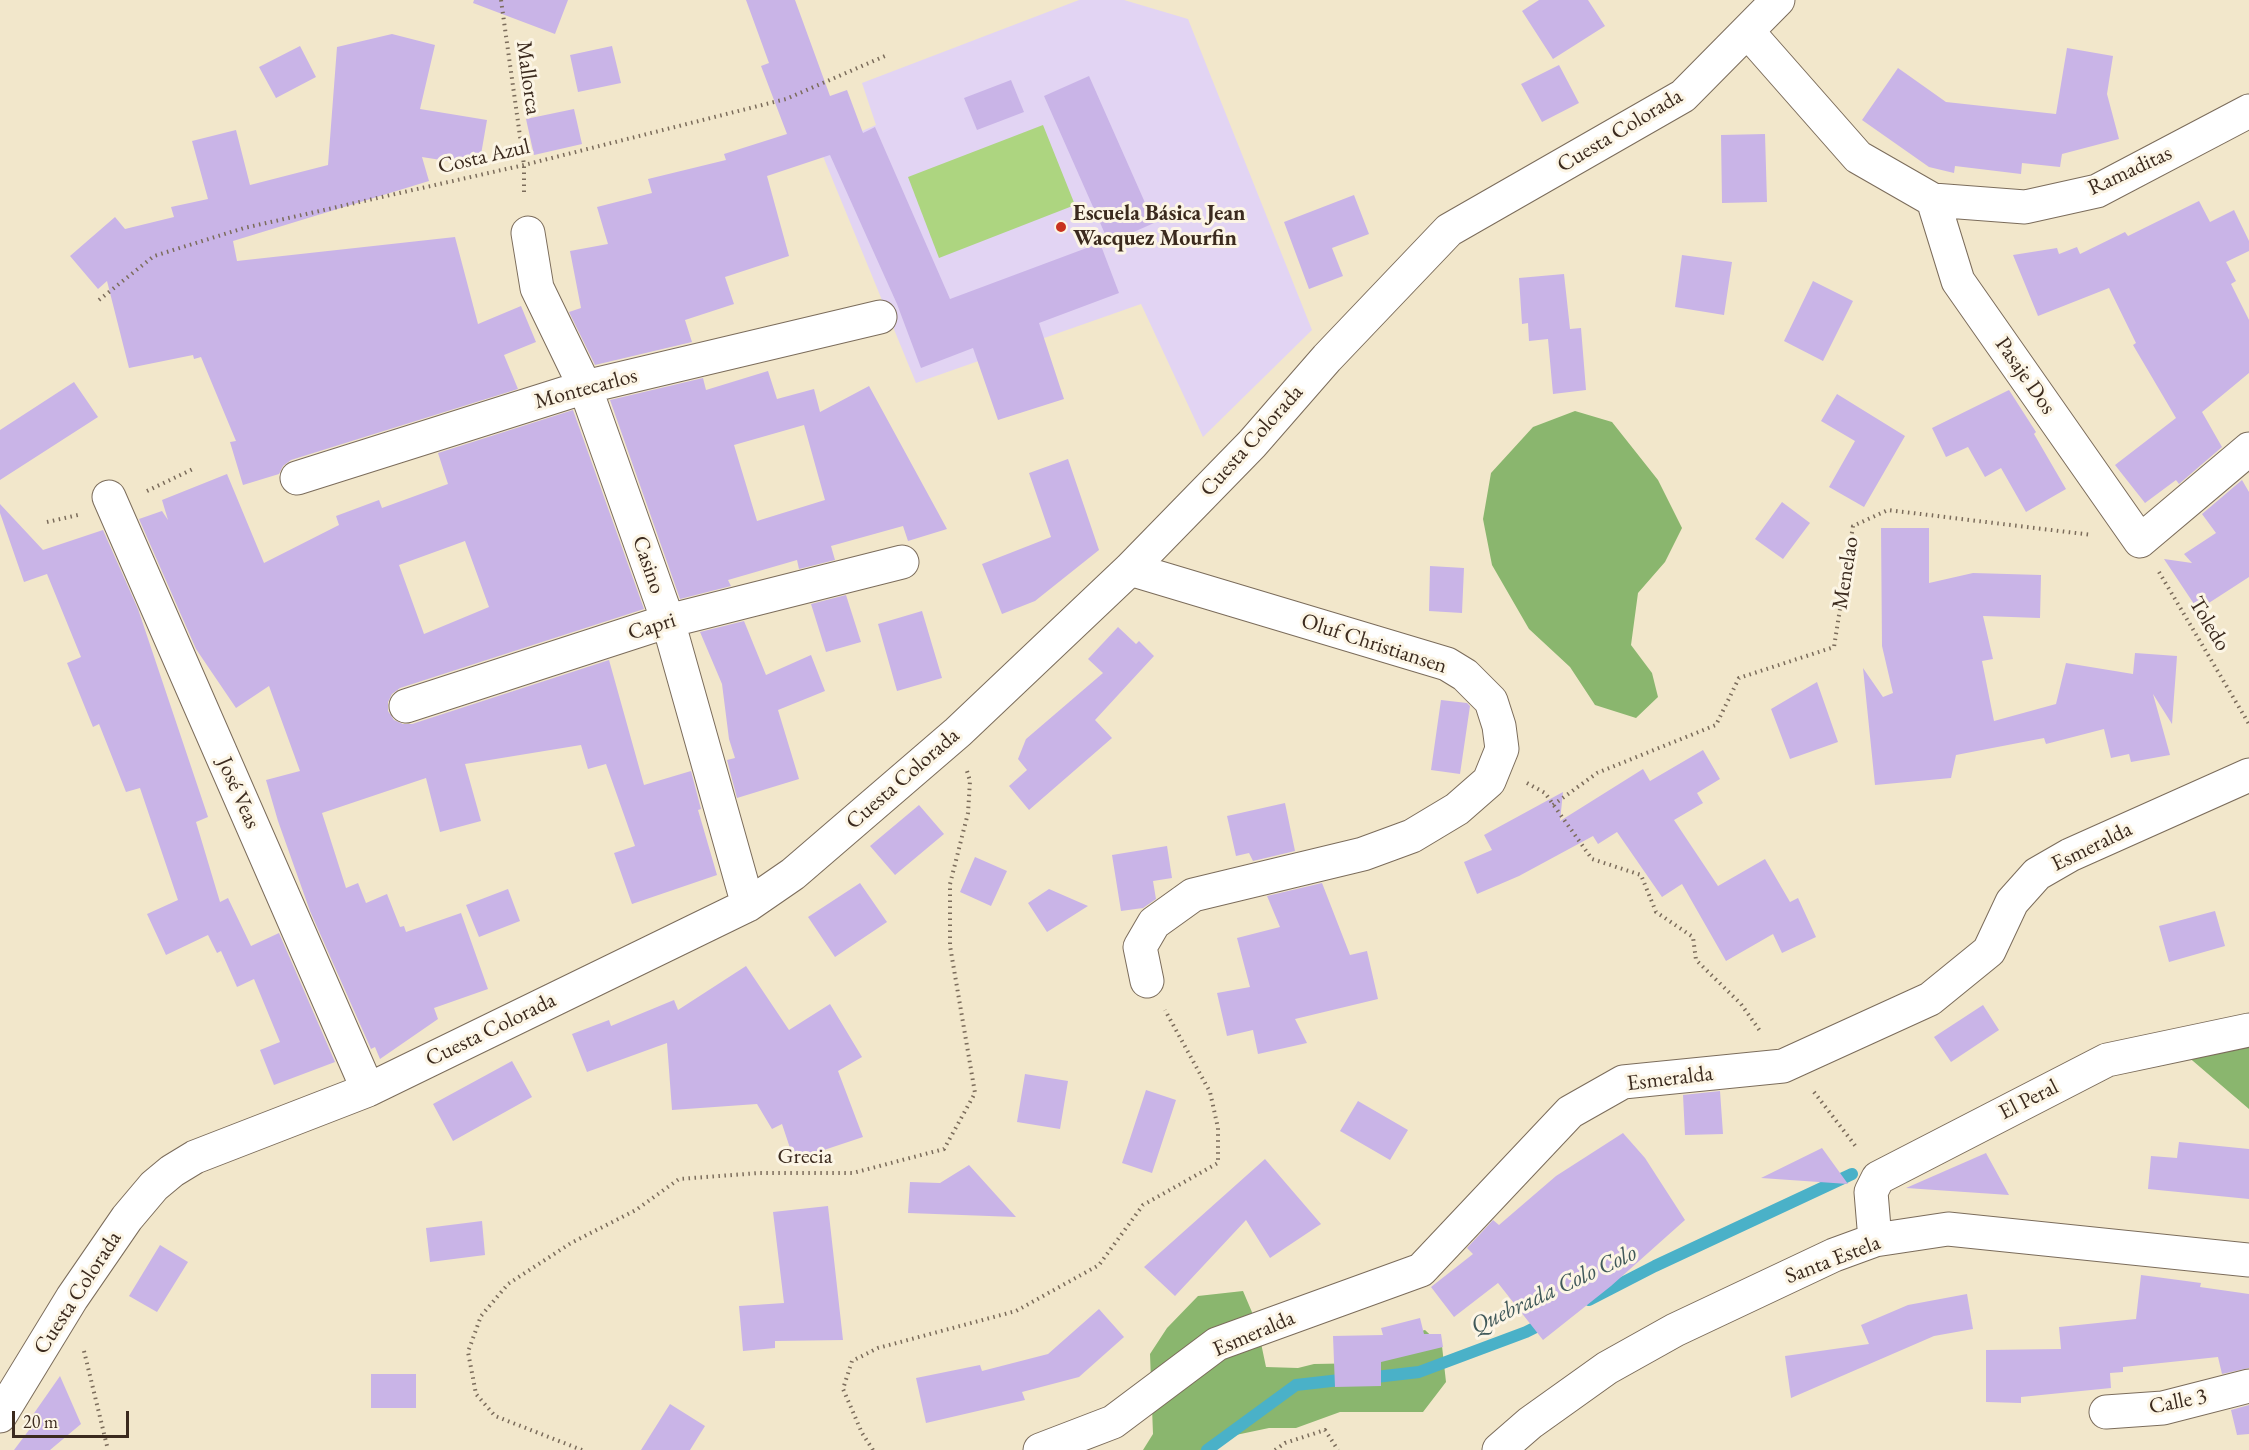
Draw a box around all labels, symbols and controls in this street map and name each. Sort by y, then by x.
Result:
street label: Mallorca [510,39,546,117]
street label: Cuesta Colorada [1553,83,1687,179]
street label: Costa Azul [435,134,533,180]
street label: Ramaditas [2084,140,2176,202]
place label: Escuela Básica Jean Wacquez Mourfin [1073,201,1246,252]
marker: Escuela Básica Jean Wacquez Mourfin [1054,220,1068,234]
street label: Pasaje Dos [1989,332,2061,420]
street label: Montecarlos [532,363,640,415]
street label: Cuesta Colorada [1195,380,1309,502]
street label: Casino [626,533,670,597]
street label: Menelao [1827,535,1865,611]
street label: Toledo [2183,592,2235,656]
street label: Capri [625,607,679,647]
street label: Oluf Christiansen [1298,608,1450,680]
street label: Cuesta Colorada [841,723,965,835]
street label: José Veas [211,753,265,833]
street label: Esmeralda [2047,816,2137,878]
street label: Cuesta Colorada [422,987,560,1073]
street label: Esmeralda [1625,1061,1715,1097]
street label: El Peral [1995,1074,2063,1126]
street label: Grecia [778,1144,832,1170]
street label: Cuesta Colorada [28,1227,128,1359]
street label: Santa Estela [1782,1230,1884,1290]
water label: Quebrada Colo Colo [1466,1239,1642,1341]
street label: Esmeralda [1209,1305,1299,1363]
street label: Calle 3 [2147,1383,2209,1421]
scale bar [15,1399,132,1437]
text: 20 m [23,1410,58,1433]

